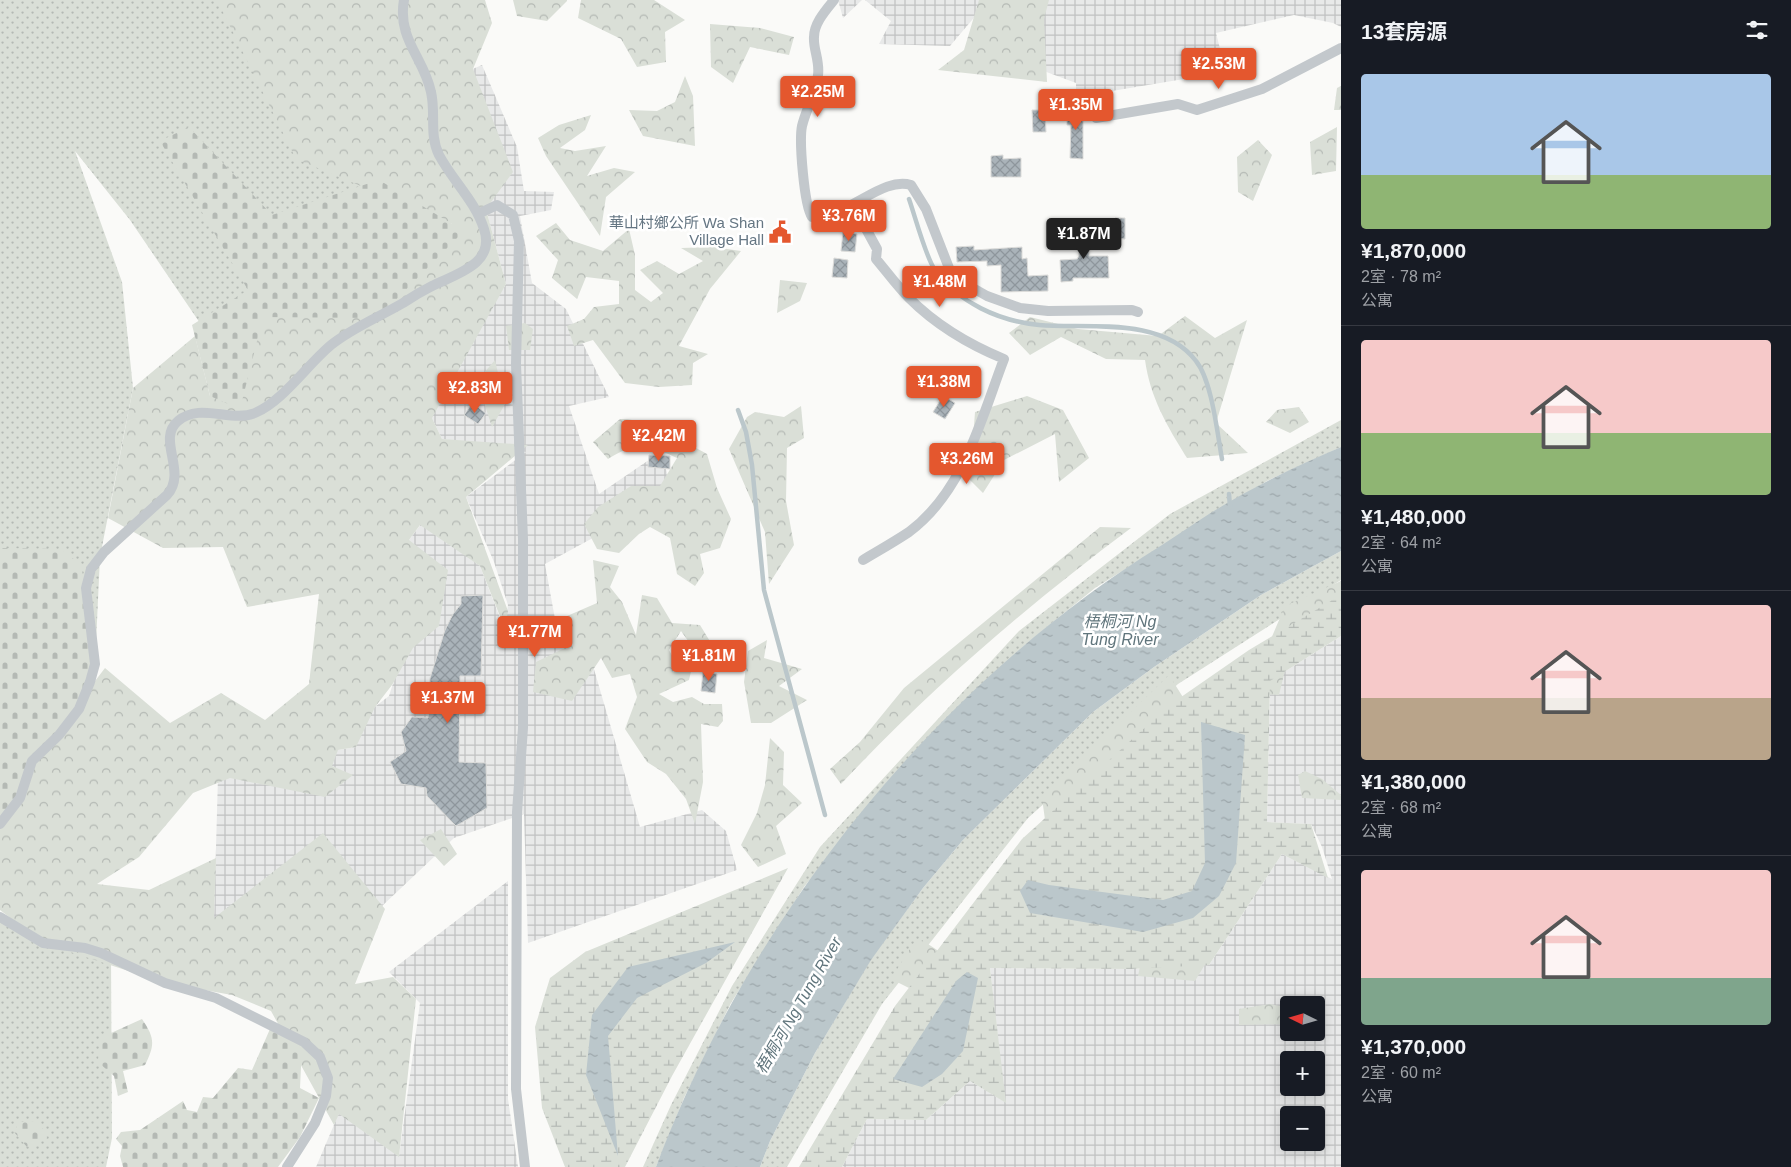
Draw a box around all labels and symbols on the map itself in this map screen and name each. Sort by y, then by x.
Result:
pin: ¥2.53M [1178,48,1260,90]
pin: ¥2.25M [777,76,859,118]
pin: ¥1.35M [1035,88,1117,131]
pin: ¥3.76M [808,200,890,242]
place label: 華山村鄉公所 Wa Shan Village Hall [609,214,764,248]
pin: ¥1.87M [1043,218,1125,260]
public building icon: 華山村鄉公所 Wa Shan Village Hall [767,219,793,245]
pin: ¥1.48M [899,266,981,308]
pin: ¥1.38M [903,366,985,408]
pin: ¥2.83M [434,372,516,414]
pin: ¥2.42M [618,420,700,462]
pin: ¥3.26M [926,442,1008,485]
water label: 梧桐河 Ng Tung River [1081,613,1159,648]
pin: ¥1.77M [494,616,576,658]
pin: ¥1.81M [668,640,750,682]
pin: ¥1.37M [407,682,489,724]
water label: 梧桐河 Ng Tung River [752,934,845,1076]
north arrow [1280,996,1325,1041]

